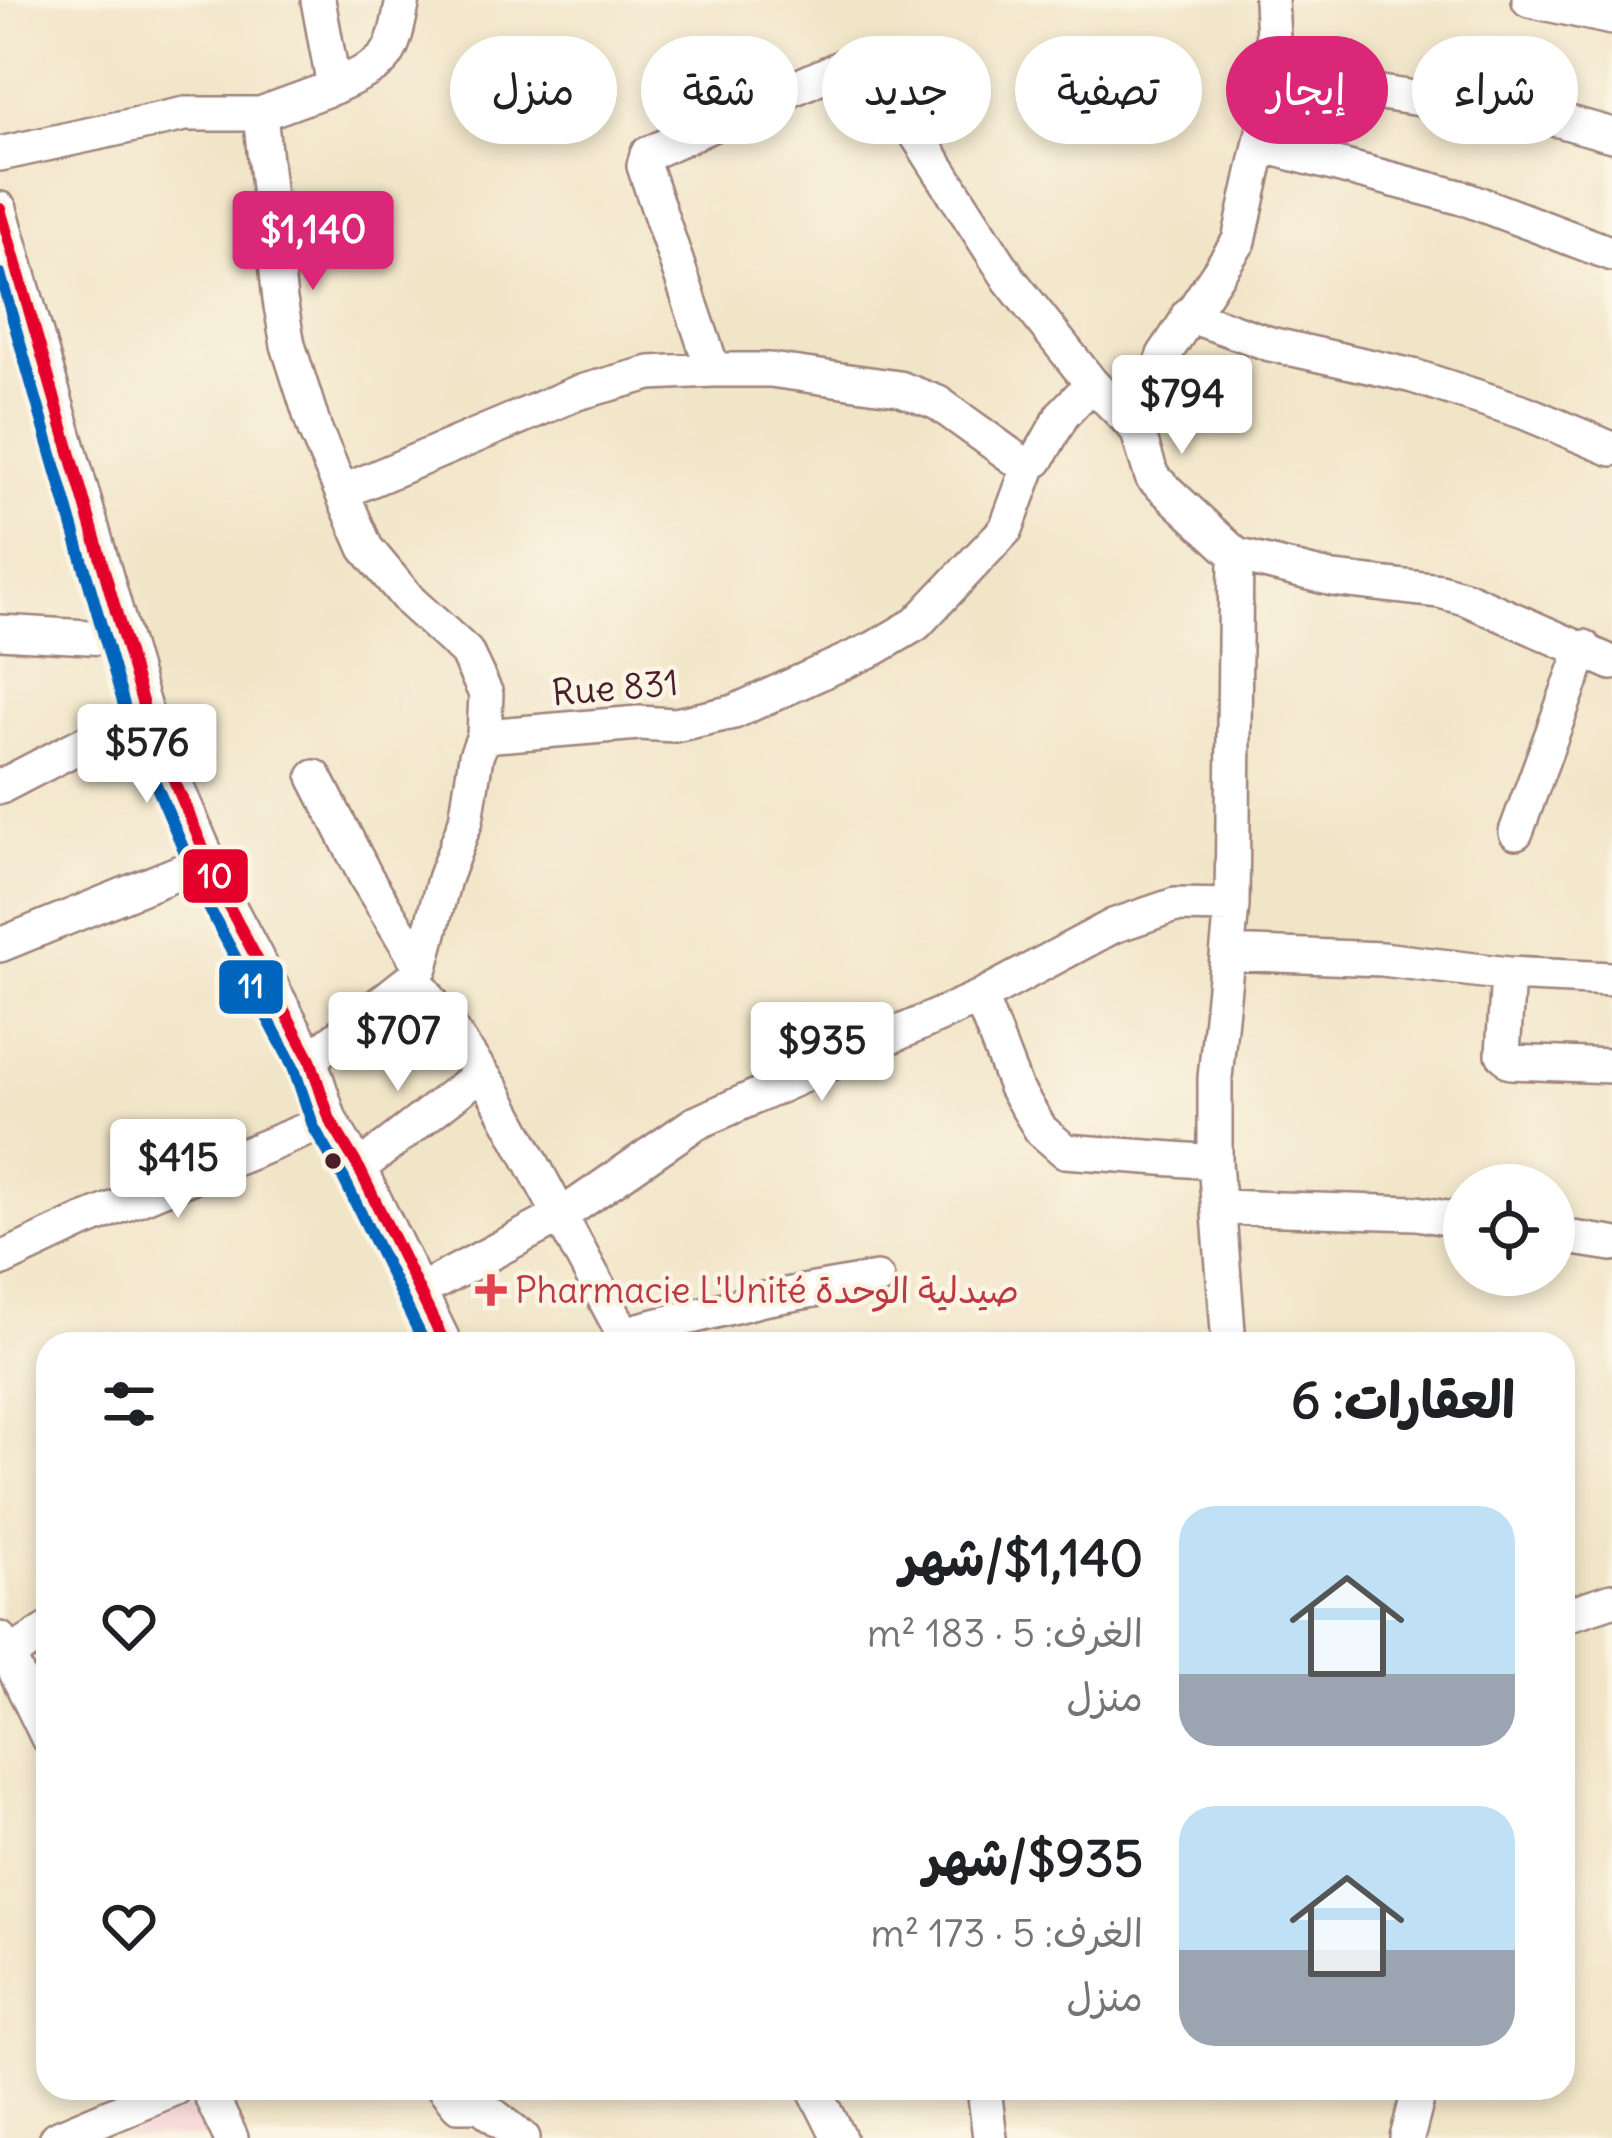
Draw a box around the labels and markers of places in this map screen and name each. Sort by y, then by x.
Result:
pin: $1,140 [215,191,411,293]
pin: $794 [1111,355,1253,457]
pin: $576 [76,704,218,806]
pin: $707 [327,992,469,1094]
pin: $935 [751,1002,893,1104]
pin: $415 [107,1119,249,1221]
unlabelled marker [322,1150,344,1172]
place label: Pharmacie L'Unité صيدلية الوحدة [515,1268,1019,1313]
marker: Pharmacie L'Unité صيدلية الوحدة [478,1277,504,1303]

